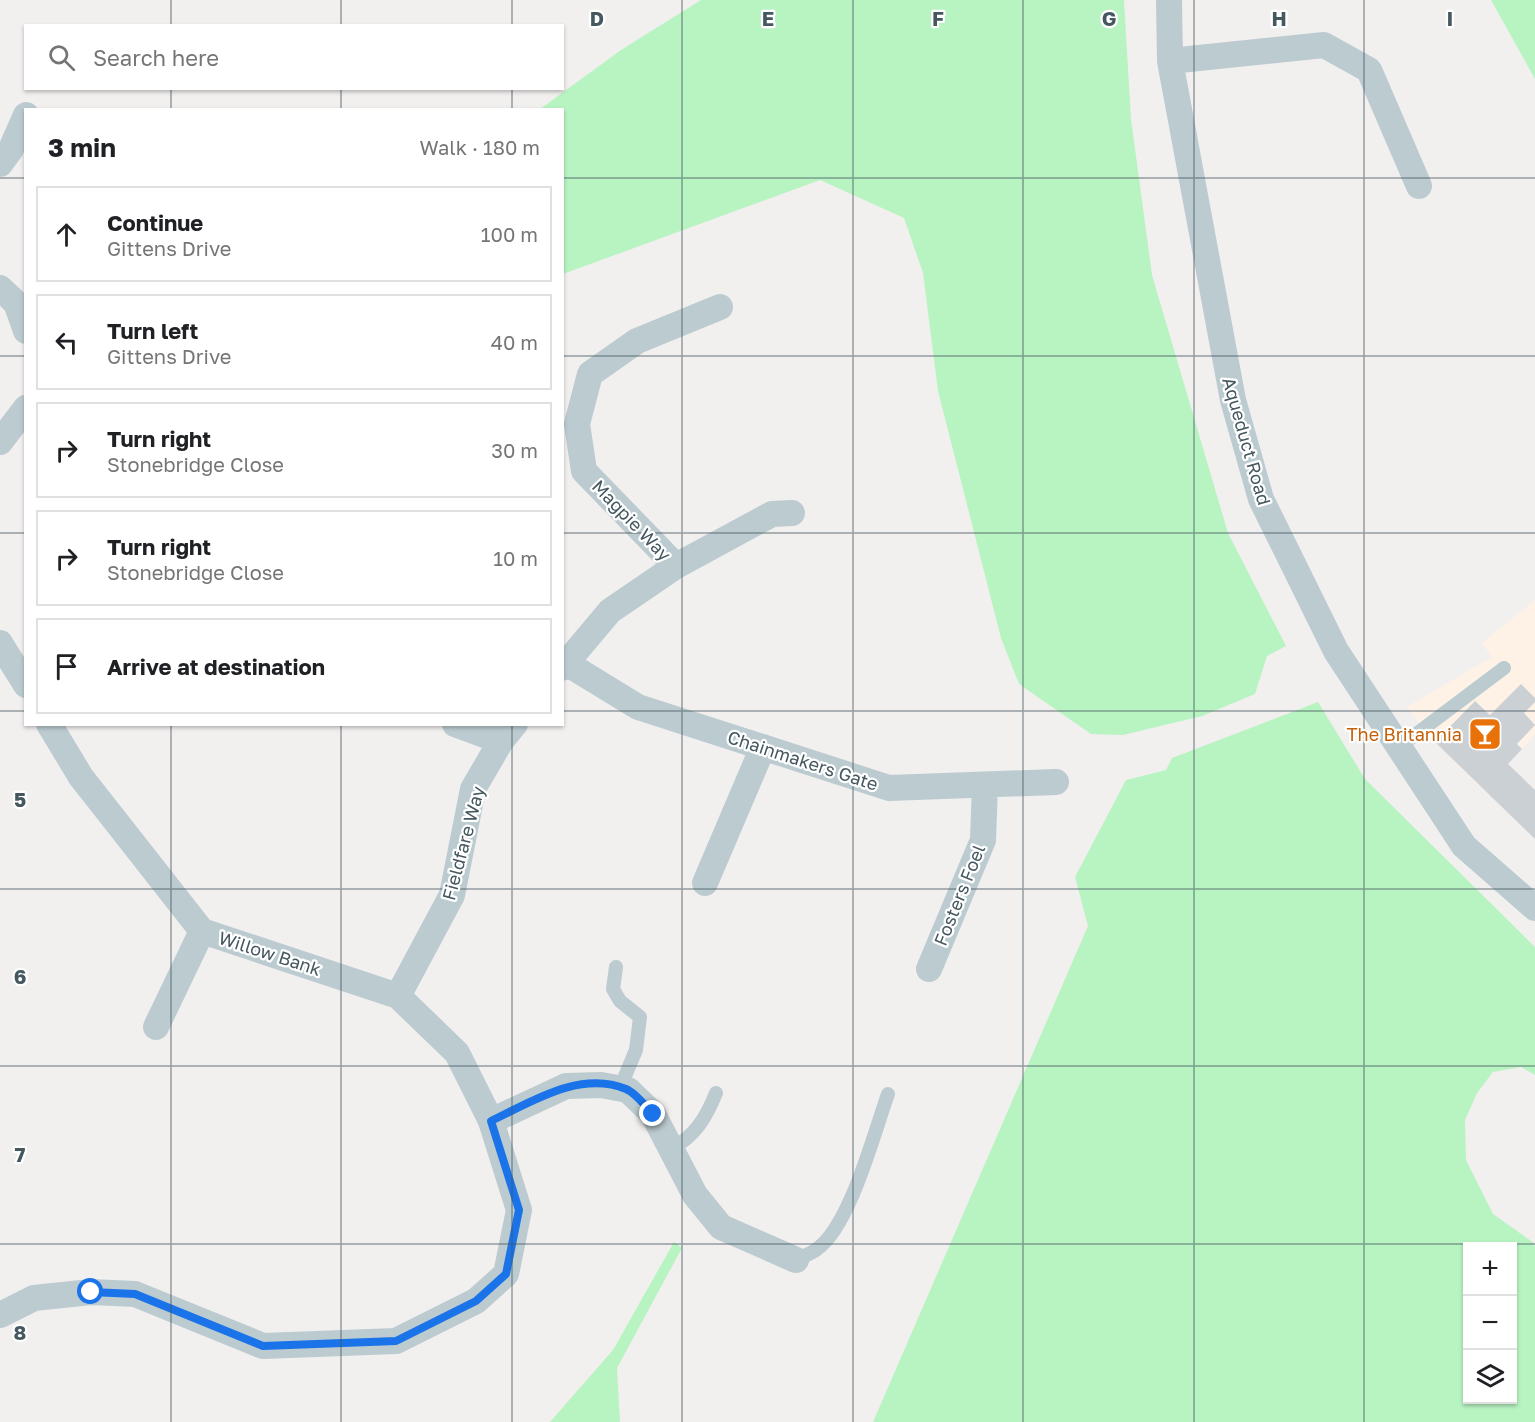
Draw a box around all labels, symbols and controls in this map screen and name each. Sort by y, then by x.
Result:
text: D [590,6,604,30]
text: E [762,6,774,30]
text: F [932,6,944,30]
text: G [1102,6,1116,30]
text: H [1271,6,1287,30]
text: I [1447,6,1453,30]
search box [24,24,564,90]
icon: search [45,41,78,74]
text: Search here [93,44,219,71]
text: 3 min [48,132,116,163]
text: Walk · 180 m [420,135,540,159]
text: Continue [107,209,203,236]
icon: ahead [50,218,83,251]
text: 100 m [481,222,538,246]
text: Gittens Drive [107,236,231,260]
text: Turn left [107,317,198,344]
icon: left [50,326,83,359]
text: 40 m [491,330,538,354]
text: Gittens Drive [107,344,231,368]
street label: Aqueduct Road [1218,375,1276,507]
text: Turn right [107,425,211,452]
icon: right [50,434,83,467]
text: 30 m [491,438,538,462]
text: Stonebridge Close [107,452,284,476]
street label: Magpie Way [588,475,676,565]
text: Turn right [107,533,211,560]
icon: right [50,542,83,575]
text: 10 m [493,546,538,570]
text: Stonebridge Close [107,560,284,584]
icon: arrive [50,650,83,683]
text: Arrive at destination [107,653,325,680]
bar icon: The Britannia [1467,716,1503,752]
place label: The Britannia [1346,723,1462,745]
street label: Chainmakers Gate [725,725,881,795]
street label: Fieldfare Way [437,784,489,902]
text: 5 [14,787,26,811]
street label: Fosters Foel [929,841,989,949]
street label: Willow Bank [216,926,324,980]
text: 6 [14,964,26,988]
route end [639,1100,665,1126]
text: 7 [15,1142,26,1166]
map controls [1463,1242,1517,1404]
button: + [1463,1242,1517,1296]
route start [77,1278,103,1304]
button: − [1463,1296,1517,1350]
text: 8 [14,1320,26,1344]
button: layers [1463,1350,1517,1404]

